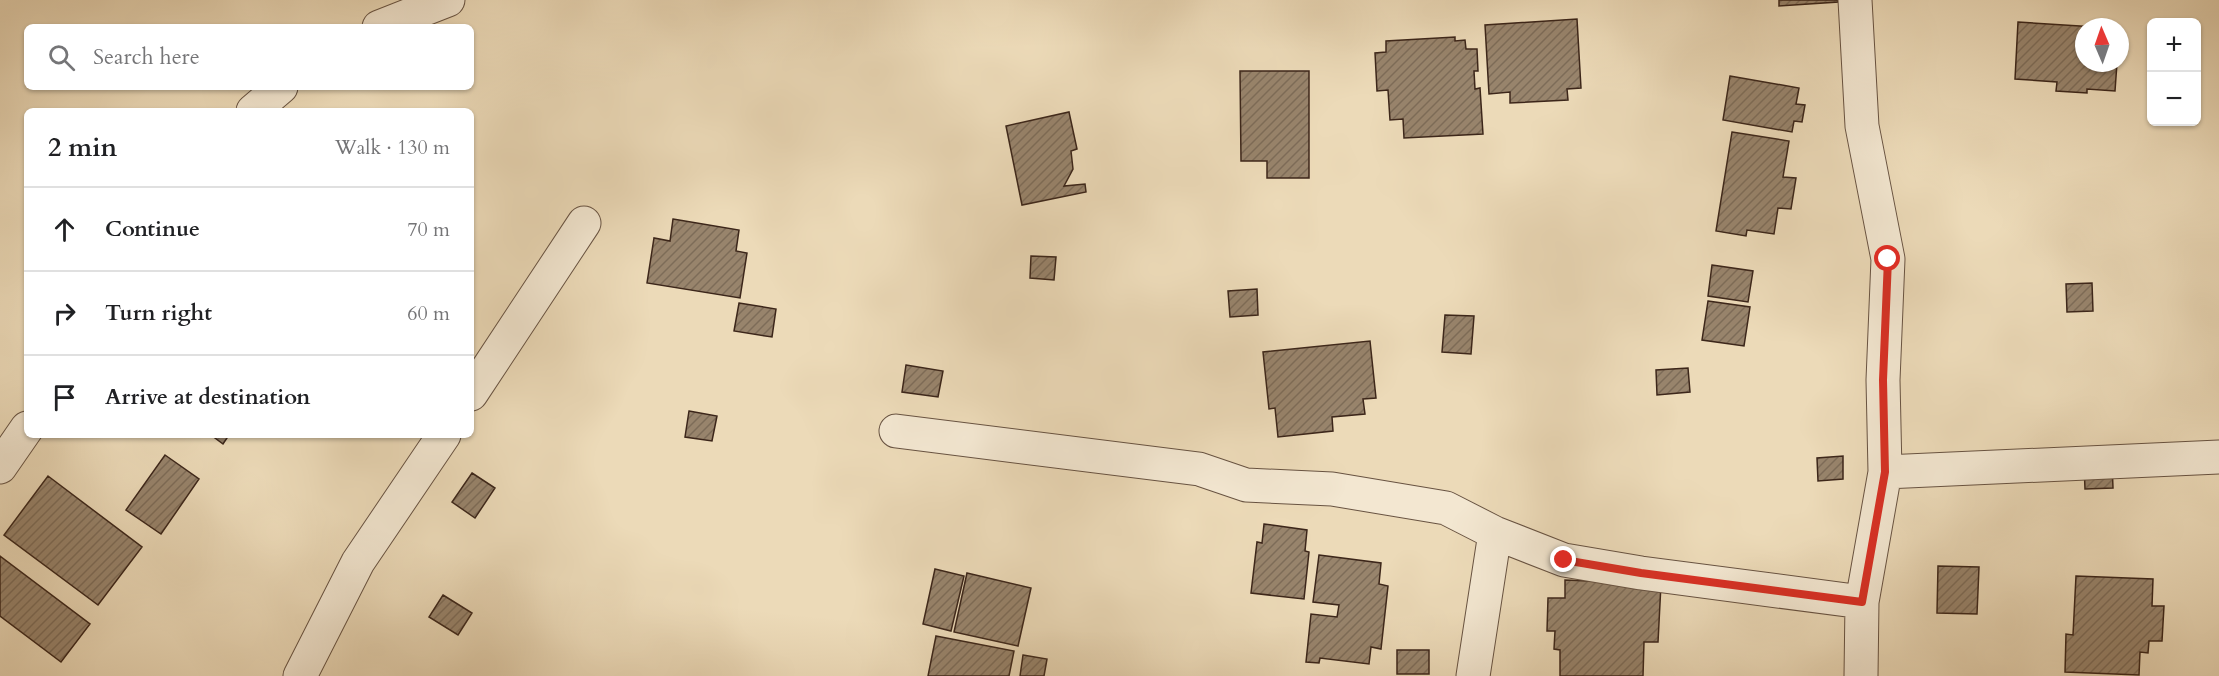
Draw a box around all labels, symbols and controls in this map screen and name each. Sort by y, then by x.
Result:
north arrow [2075,18,2129,72]
map controls [2147,18,2201,126]
button: + [2147,18,2201,72]
search box [24,24,474,90]
icon: search [45,41,78,74]
text: Search here [93,42,200,72]
button: − [2147,72,2201,126]
text: 2 min [48,130,117,165]
text: Walk · 130 m [335,134,450,161]
icon: ahead [48,213,81,246]
text: Continue [105,214,200,244]
text: 70 m [407,216,450,243]
route start [1874,245,1900,271]
icon: right [48,297,81,330]
text: Turn right [105,298,212,328]
text: 60 m [407,300,450,327]
icon: arrive [48,381,81,414]
text: Arrive at destination [105,382,310,412]
route end [1550,546,1576,572]

